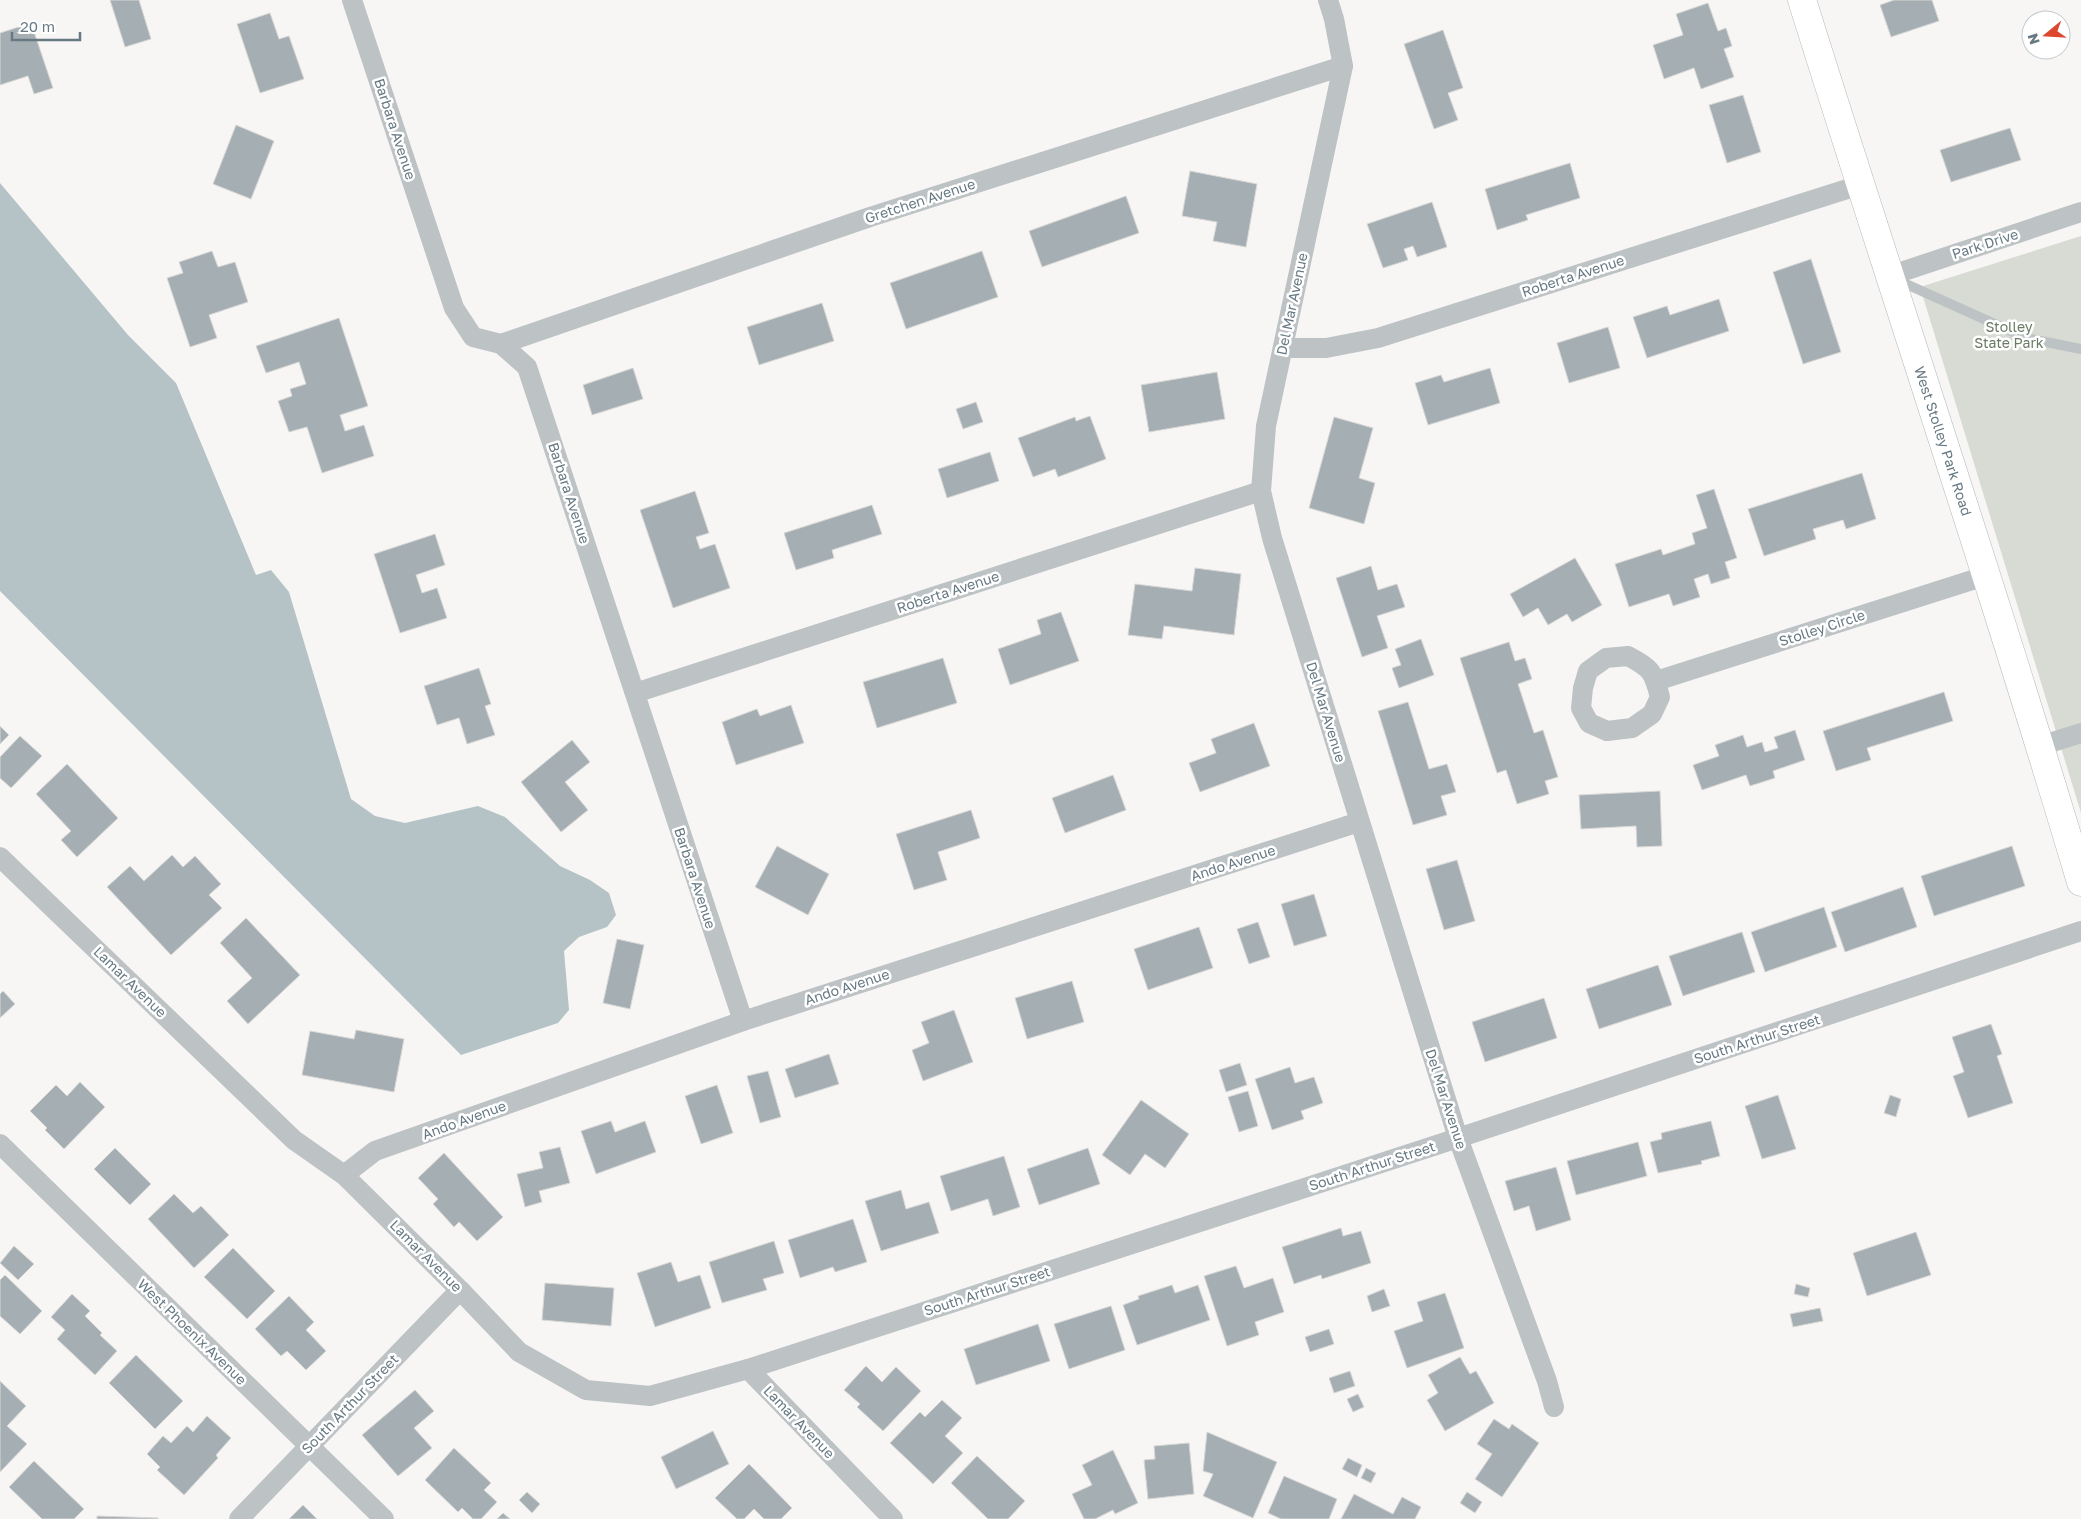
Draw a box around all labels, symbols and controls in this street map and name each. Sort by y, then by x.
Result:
scale bar [12,10,80,42]
north arrow [2021,10,2071,60]
text: 20 m [20,17,55,35]
text: N [2023,31,2043,47]
street label: Barbara Avenue [371,76,420,182]
street label: Gretchen Avenue [863,175,977,226]
street label: Park Drive [1950,225,2020,262]
street label: Del Mar Avenue [1272,251,1311,357]
street label: Roberta Avenue [1519,251,1626,300]
park label: Stolley State Park [1974,318,2044,351]
street label: West Stolley Park Road [1911,364,1976,518]
street label: Barbara Avenue [545,440,594,546]
street label: Roberta Avenue [894,567,1001,616]
street label: Stolley Circle [1777,606,1867,649]
street label: Del Mar Avenue [1303,660,1350,764]
street label: Barbara Avenue [671,825,720,931]
street label: Ando Avenue [1188,841,1277,884]
street label: Lamar Avenue [90,943,170,1021]
street label: Ando Avenue [802,965,891,1008]
street label: South Arthur Street [1692,1010,1822,1067]
street label: Del Mar Avenue [1422,1047,1471,1151]
street label: Ando Avenue [420,1097,508,1143]
street label: South Arthur Street [1307,1137,1437,1194]
street label: Lamar Avenue [387,1216,466,1295]
street label: South Arthur Street [922,1262,1052,1319]
street label: West Phoenix Avenue [134,1275,250,1388]
street label: South Arthur Street [298,1350,402,1457]
street label: Lamar Avenue [760,1382,838,1462]

